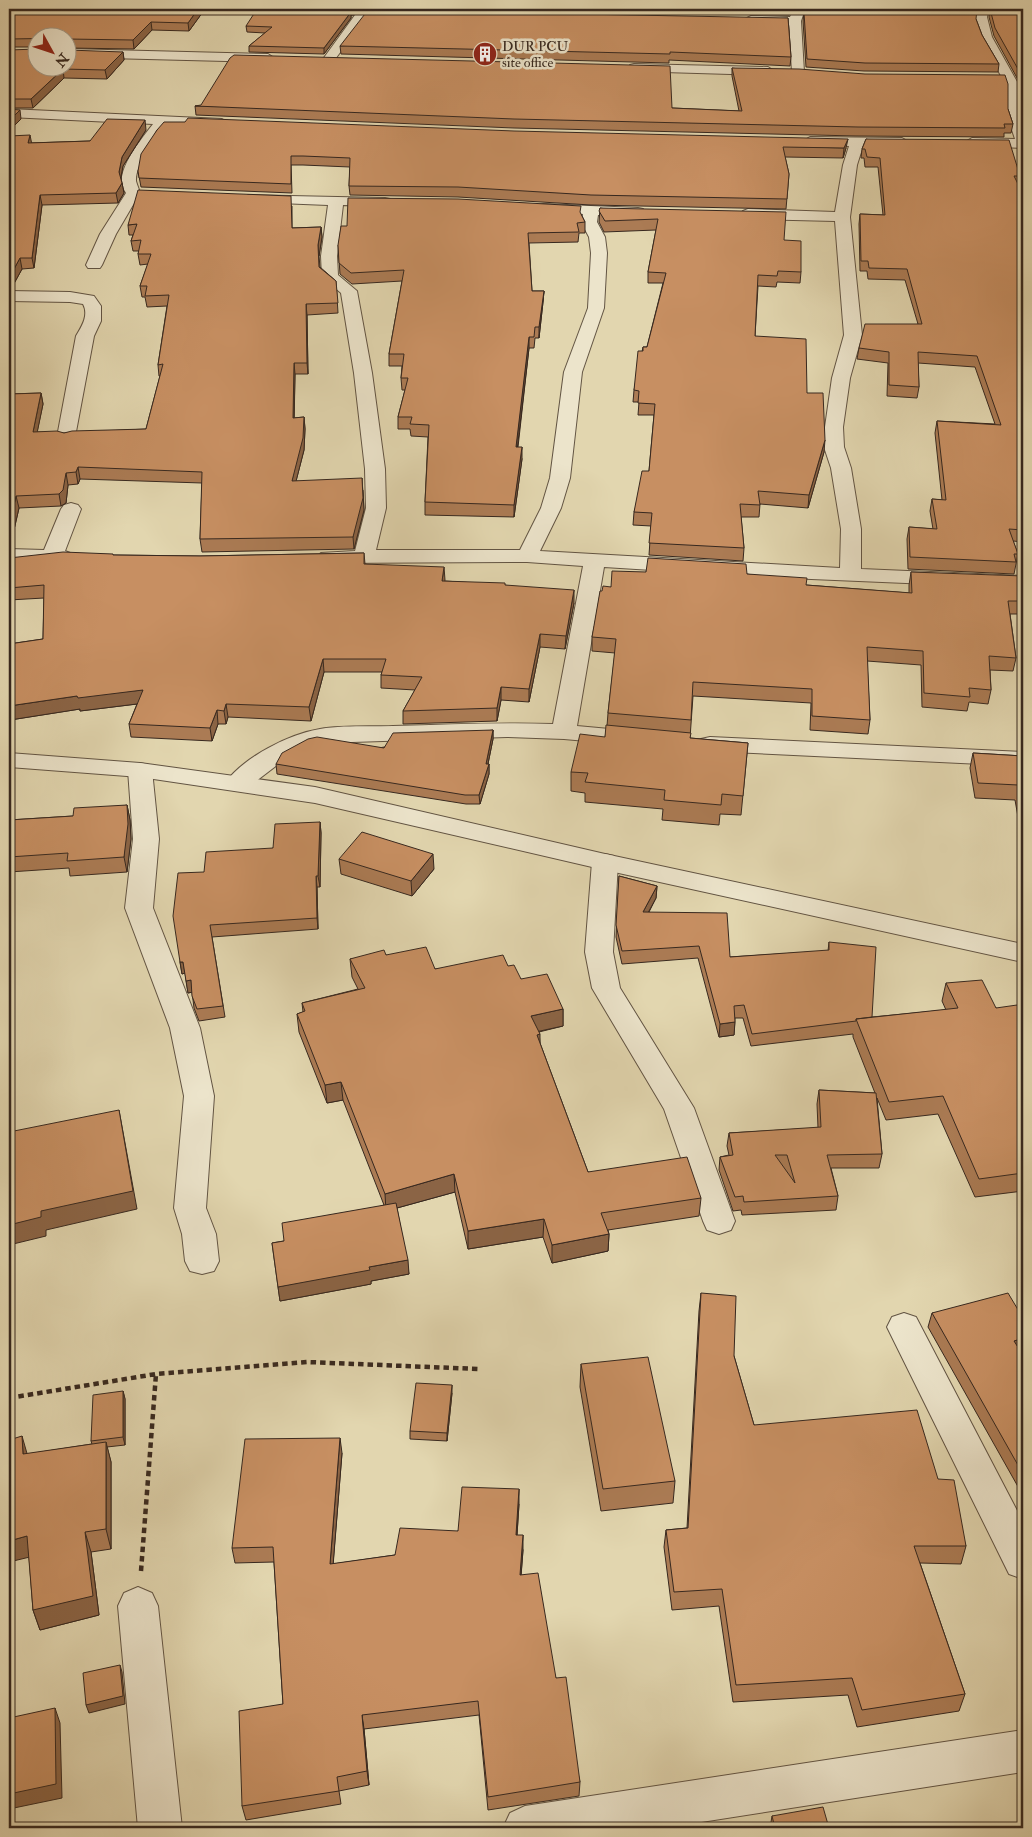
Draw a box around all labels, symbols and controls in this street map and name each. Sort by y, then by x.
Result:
north arrow [28,28,78,78]
place label: DUR PCU site office [502,38,568,71]
building icon: DUR PCU site office [472,41,498,67]
text: N [51,49,73,71]

